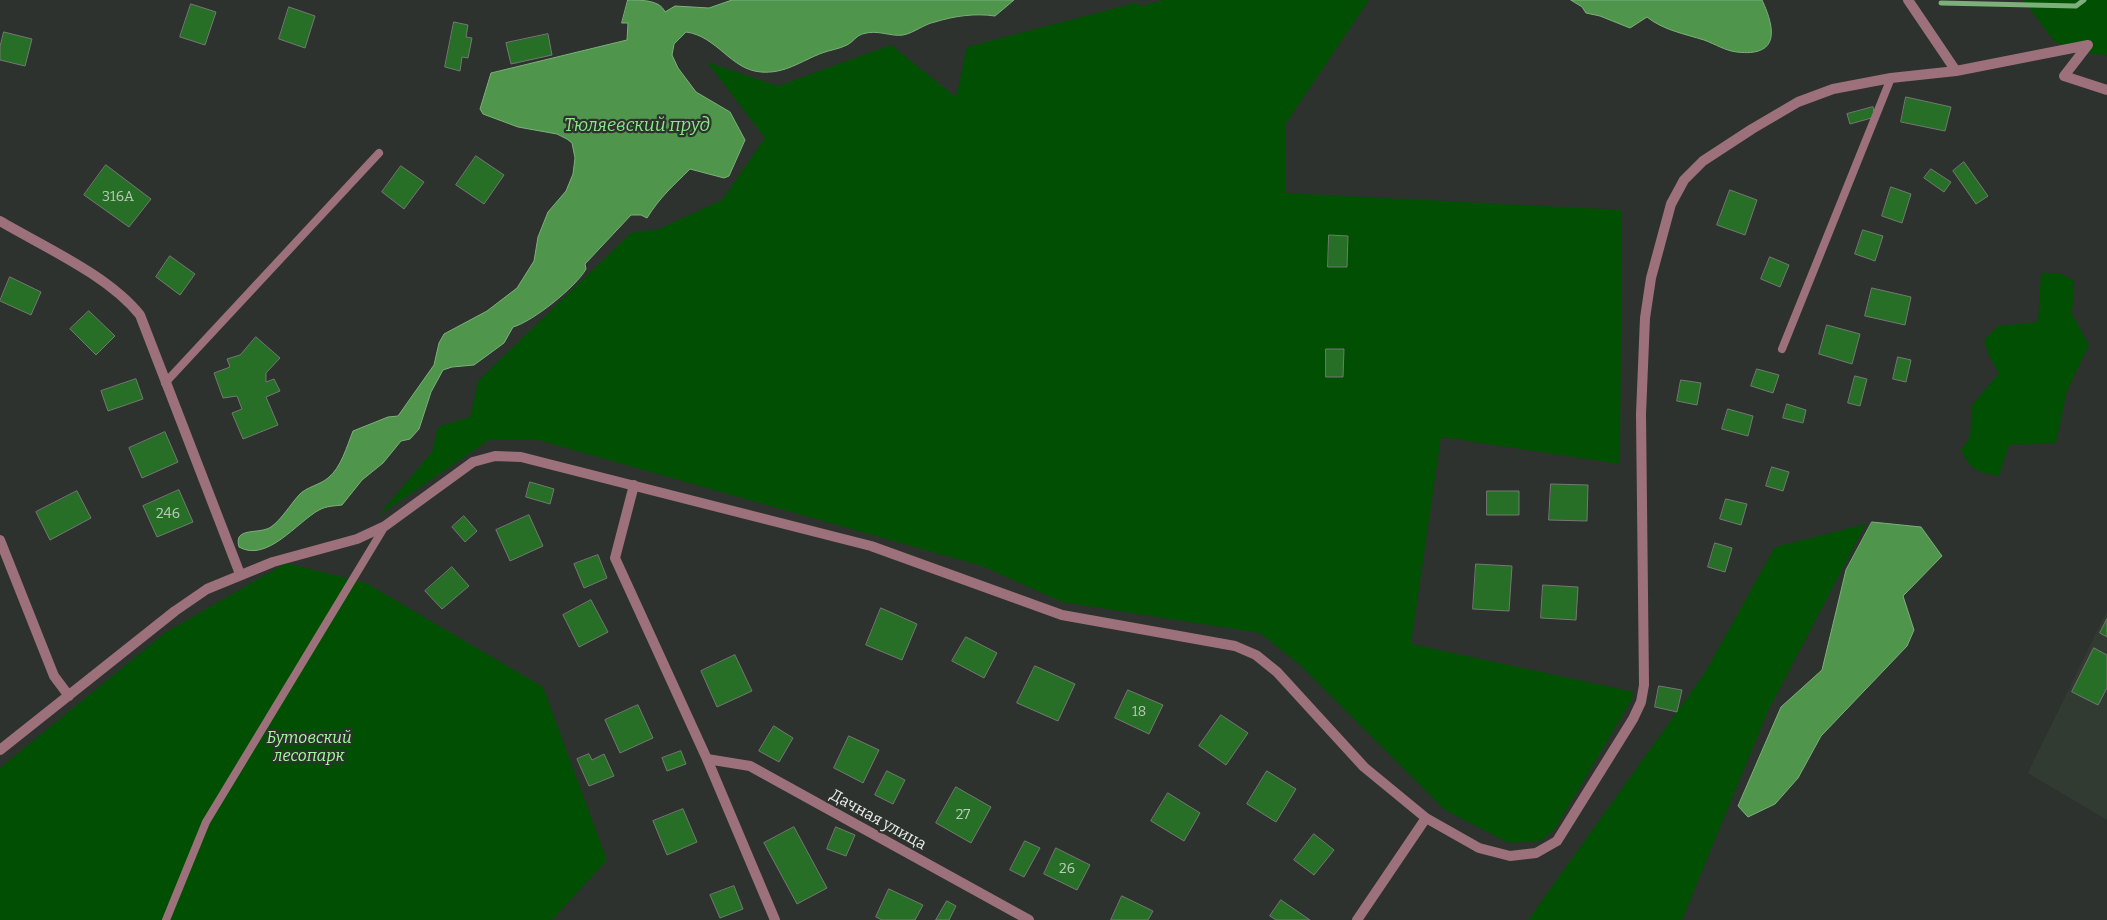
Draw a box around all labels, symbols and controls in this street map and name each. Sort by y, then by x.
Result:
water label: Тюляевский пруд [564,115,710,137]
house number: 316А [102,189,134,205]
house number: 246 [156,506,180,522]
house number: 18 [1132,704,1146,720]
park label: Бутовский лесопарк [266,729,352,767]
street label: Дачная улица [826,786,930,854]
house number: 27 [956,807,970,823]
house number: 26 [1059,861,1075,877]

